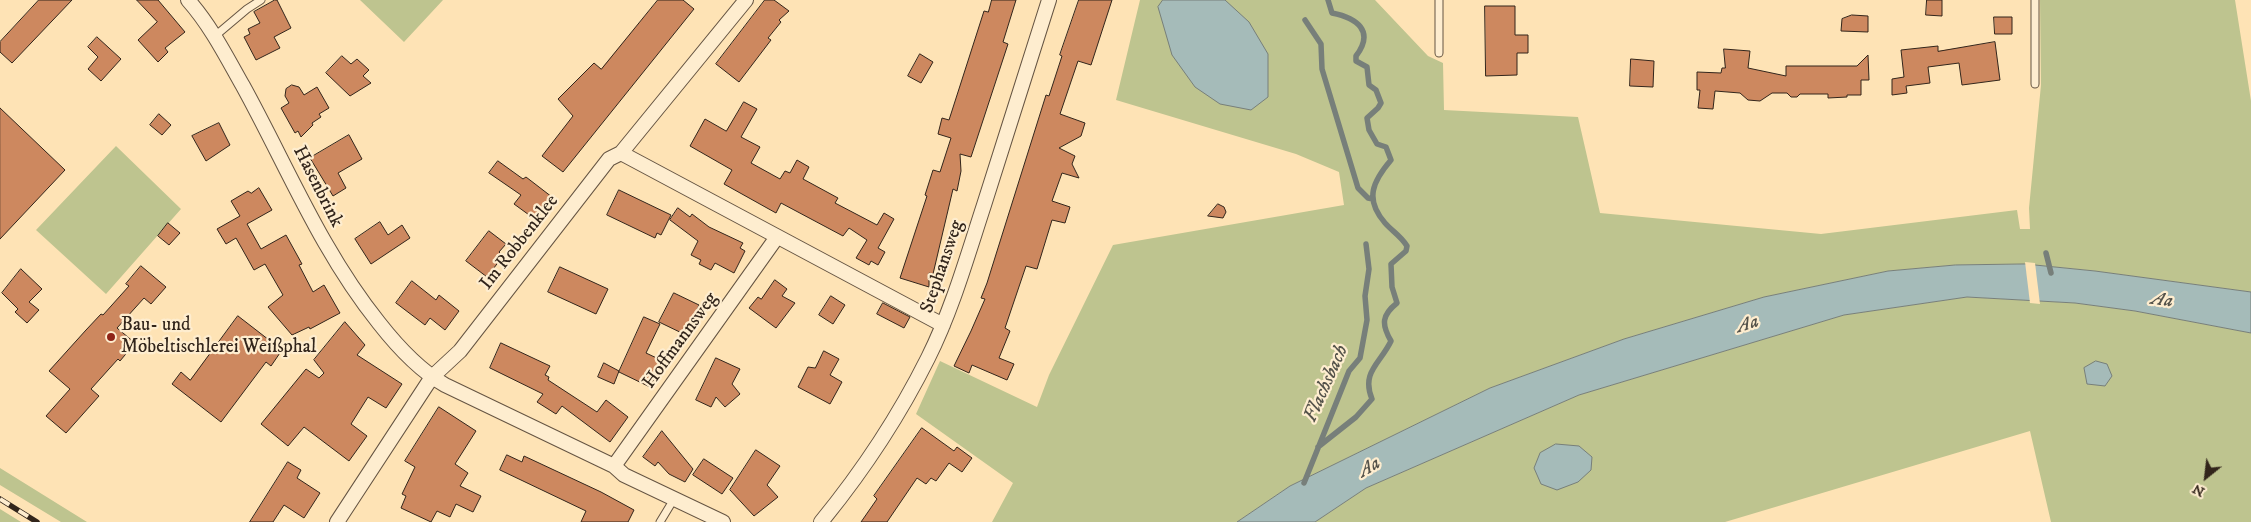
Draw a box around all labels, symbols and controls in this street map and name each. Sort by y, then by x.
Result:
street label: Hasenbrink [287,142,347,232]
street label: Im Robbenklee [476,191,564,295]
street label: Stephansweg [916,217,970,317]
street label: Hoffmannsweg [638,288,724,394]
water label: Aa [2150,288,2174,314]
water label: Aa [1734,310,1762,340]
place label: Bau- und Möbeltischlerei Weißphal [121,315,317,359]
marker: Bau- und Möbeltischlerei Weißphal [105,331,117,343]
water label: Flachsbach [1299,342,1355,426]
water label: Aa [1354,452,1386,484]
north arrow [2181,452,2231,502]
text: N [2189,479,2208,501]

